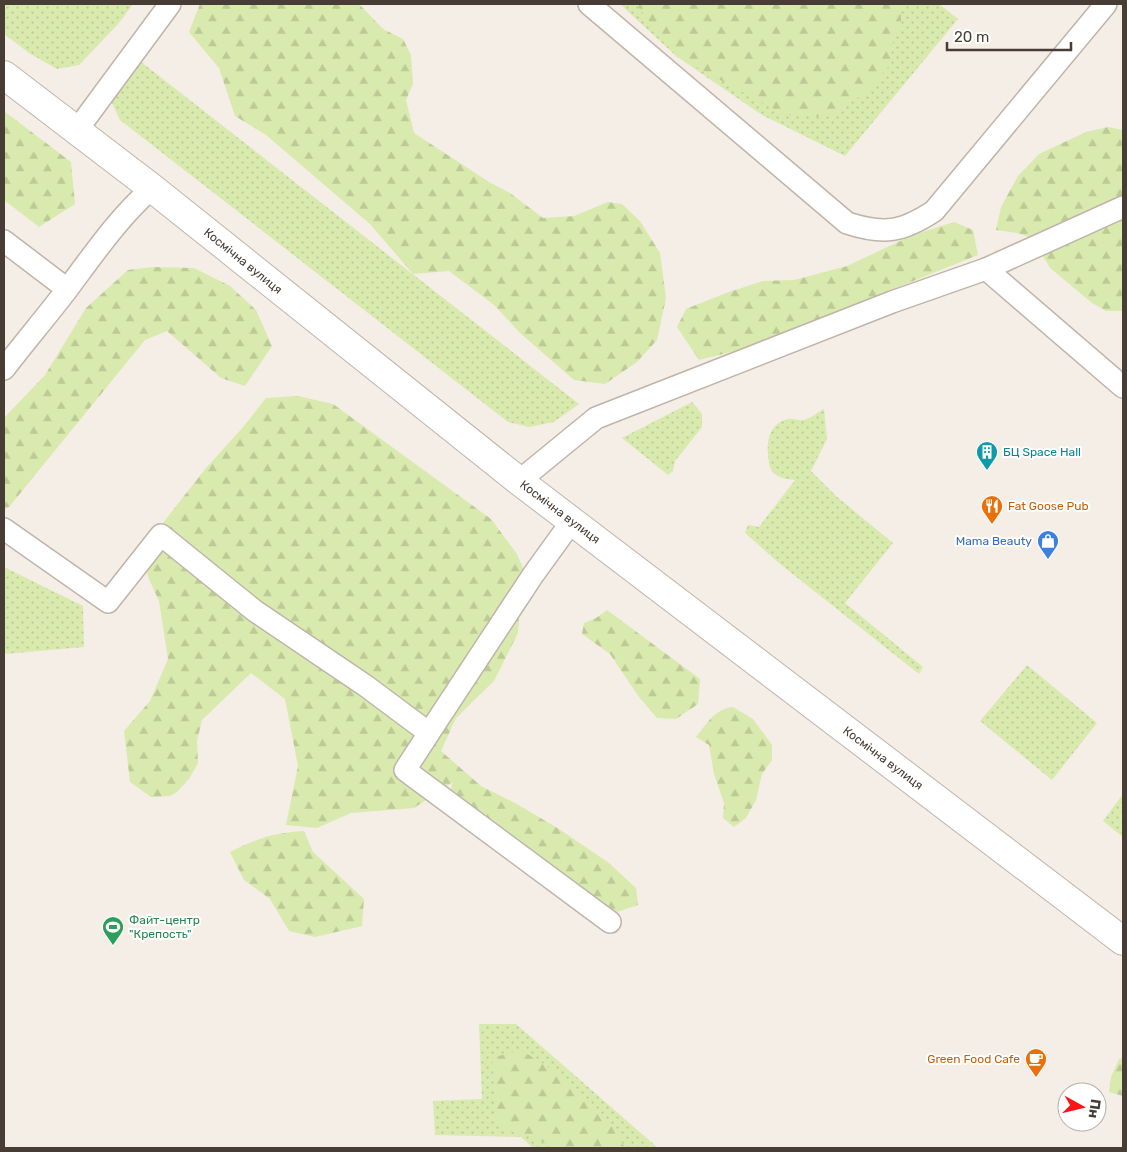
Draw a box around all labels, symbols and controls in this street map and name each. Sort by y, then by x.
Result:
scale bar [947,20,1071,52]
text: 20 m [954,28,989,46]
street label: Космічна вулиця [201,225,285,297]
building icon: БЦ Space Hall [975,440,999,471]
place label: БЦ Space Hall [1003,445,1081,459]
street label: Космічна вулиця [517,477,603,547]
restaurant icon: Fat Goose Pub [980,494,1004,525]
place label: Fat Goose Pub [1008,499,1089,513]
shop icon: Mama Beauty [1036,529,1060,560]
place label: Mama Beauty [956,534,1032,548]
street label: Космічна вулиця [840,723,926,793]
place label: Файт-центр "Крепость" [129,913,200,941]
sports icon: Файт-центр "Крепость" [101,915,125,946]
cafe icon: Green Food Cafe [1024,1047,1048,1078]
place label: Green Food Cafe [927,1052,1020,1066]
north arrow [1057,1082,1107,1132]
text: Пн [1085,1098,1104,1120]

